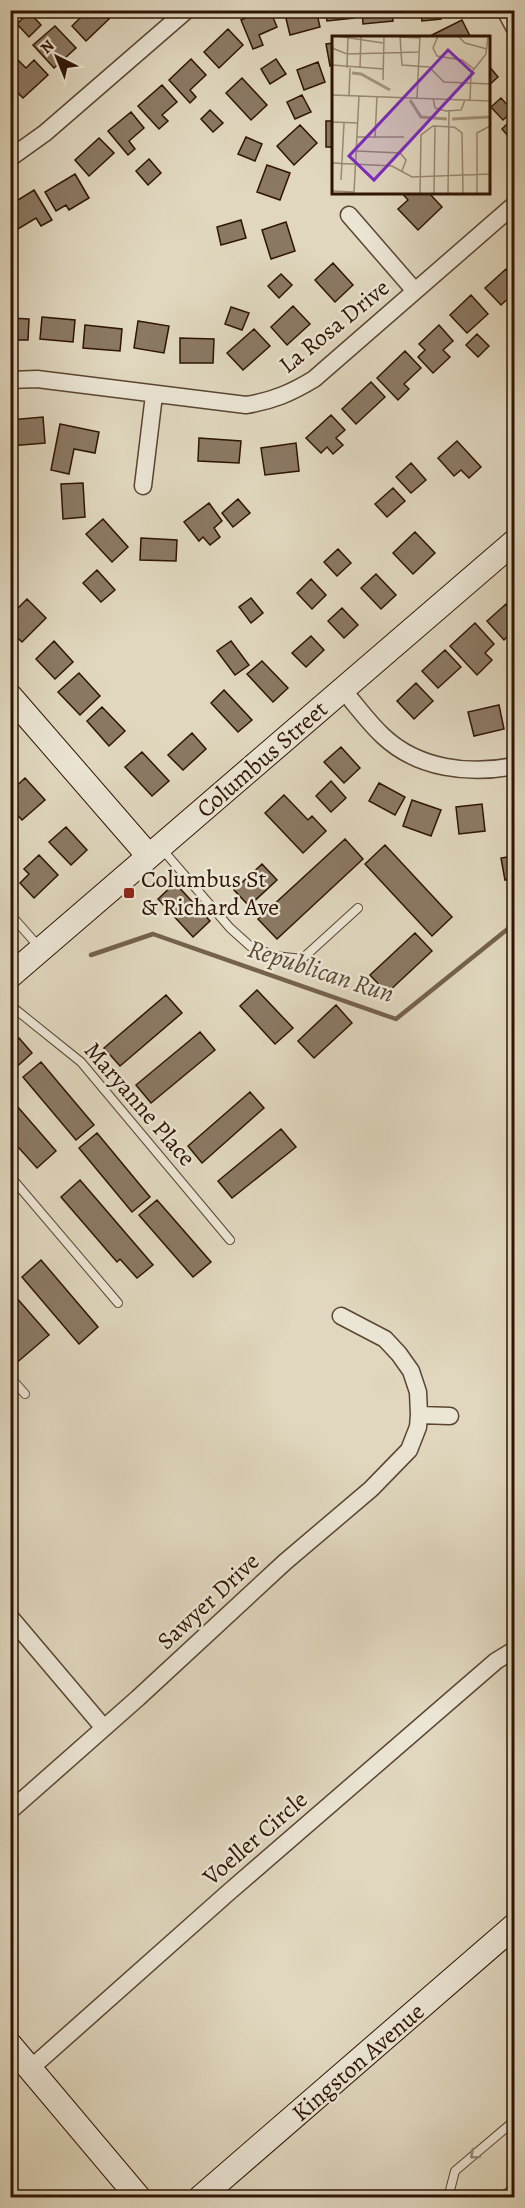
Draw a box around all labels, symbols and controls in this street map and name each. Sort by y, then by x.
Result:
north arrow [27,27,87,87]
text: N [36,35,59,59]
inset map [332,36,489,194]
street label: La Rosa Drive [272,272,396,380]
street label: Columbus Street [190,693,334,825]
place label: Columbus St & Richard Ave [141,863,279,923]
marker: Columbus St & Richard Ave [122,886,136,900]
water label: Republican Run [244,931,398,1011]
street label: Maryanne Place [77,1035,203,1173]
street label: Sawyer Drive [150,1545,266,1657]
street label: Voeller Circle [195,1784,314,1893]
street label: Kingston Avenue [285,1995,431,2129]
one-way arrow [470,2147,481,2158]

